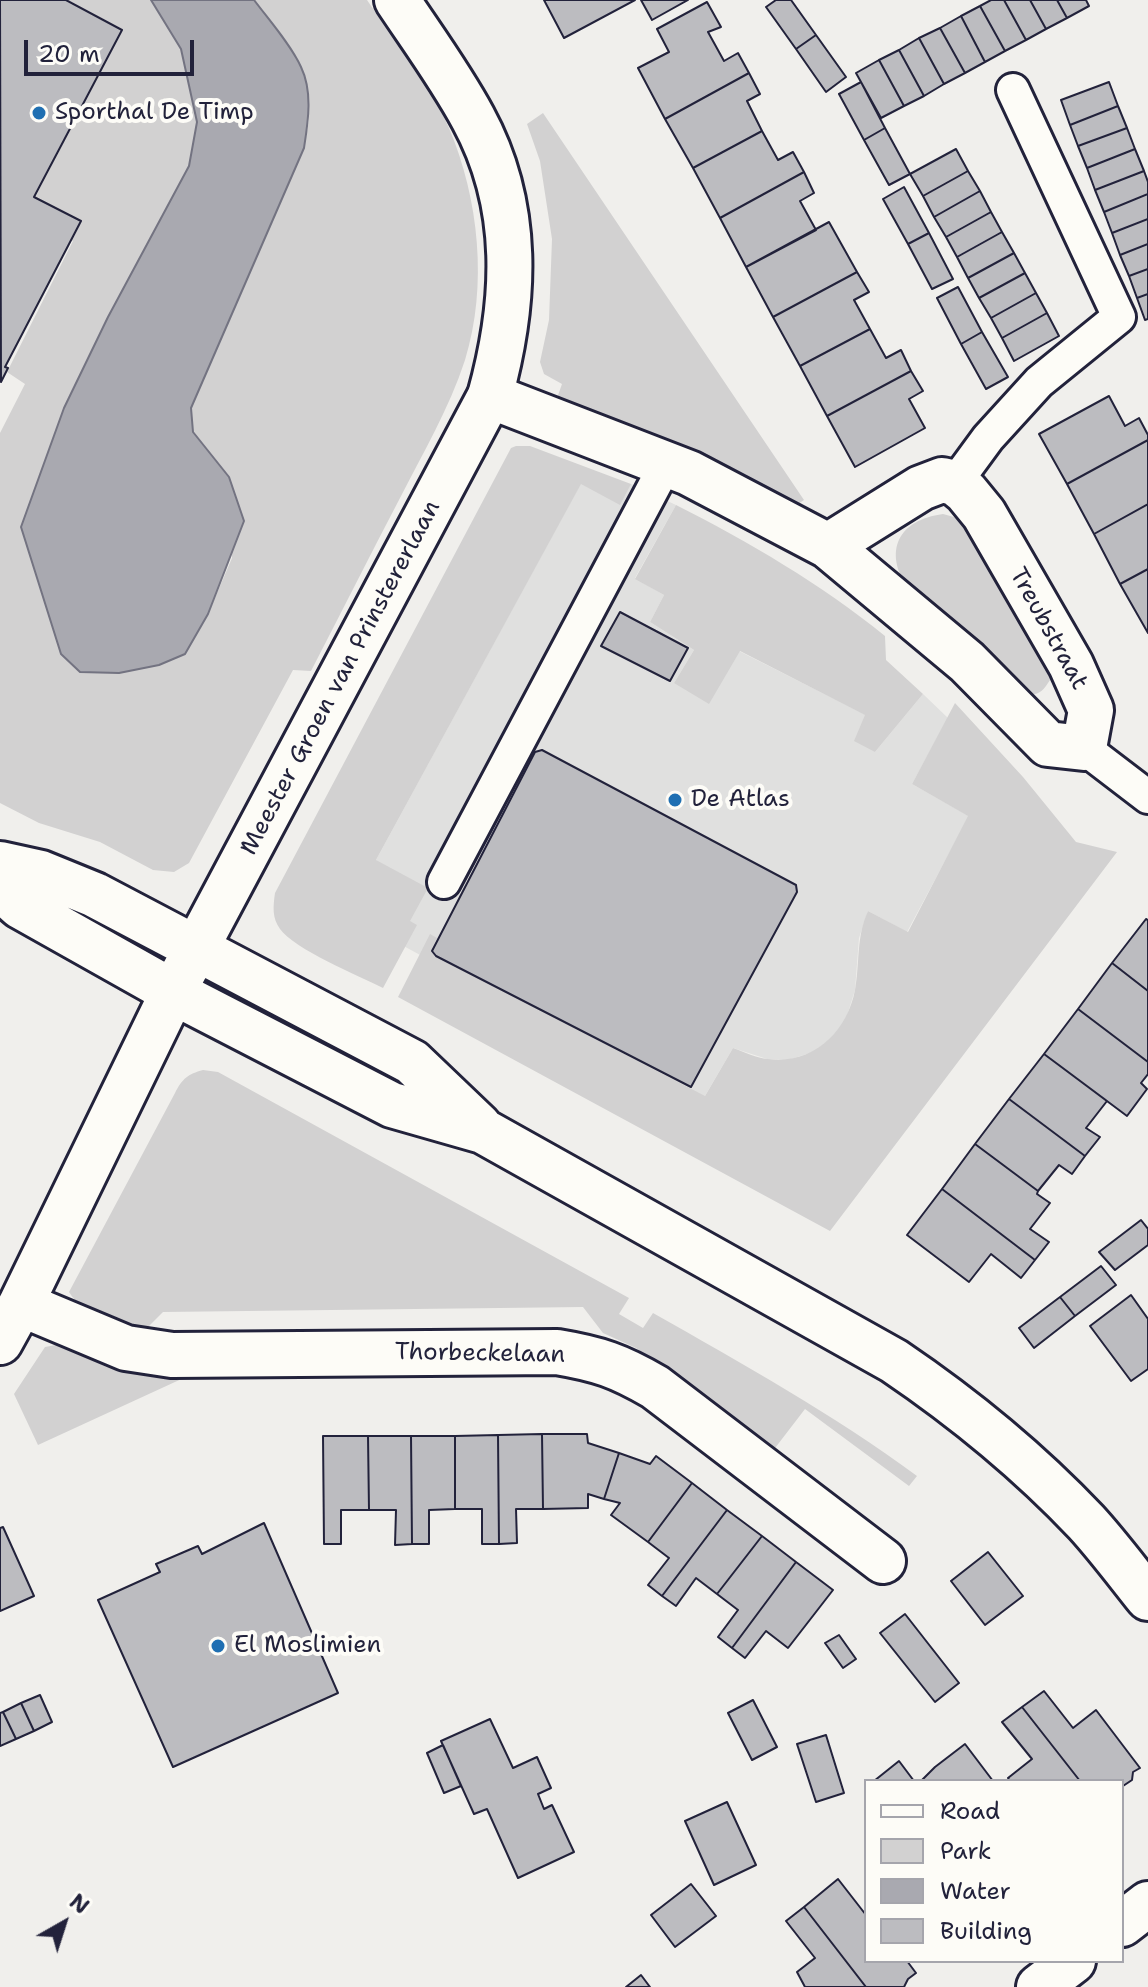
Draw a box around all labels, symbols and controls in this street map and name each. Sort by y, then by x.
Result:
scale bar [28,24,198,74]
text: 20 m [38,38,100,70]
place label: Sporthal De Timp [55,99,254,127]
marker: Sporthal De Timp [30,104,48,122]
street label: Meester Groen van Prinstererlaan [235,496,447,860]
street label: Treubstraat [1003,563,1093,695]
place label: De Atlas [691,786,790,814]
marker: De Atlas [666,791,684,809]
street label: Thorbeckelaan [395,1338,565,1370]
place label: El Moslimien [234,1632,381,1660]
marker: El Moslimien [209,1637,227,1655]
legend [864,1779,1124,1963]
text: Road [940,1795,1000,1827]
text: Park [940,1835,992,1867]
text: Water [940,1875,1011,1907]
north arrow [24,1883,104,1963]
text: N [64,1887,95,1921]
text: Building [940,1915,1032,1947]

